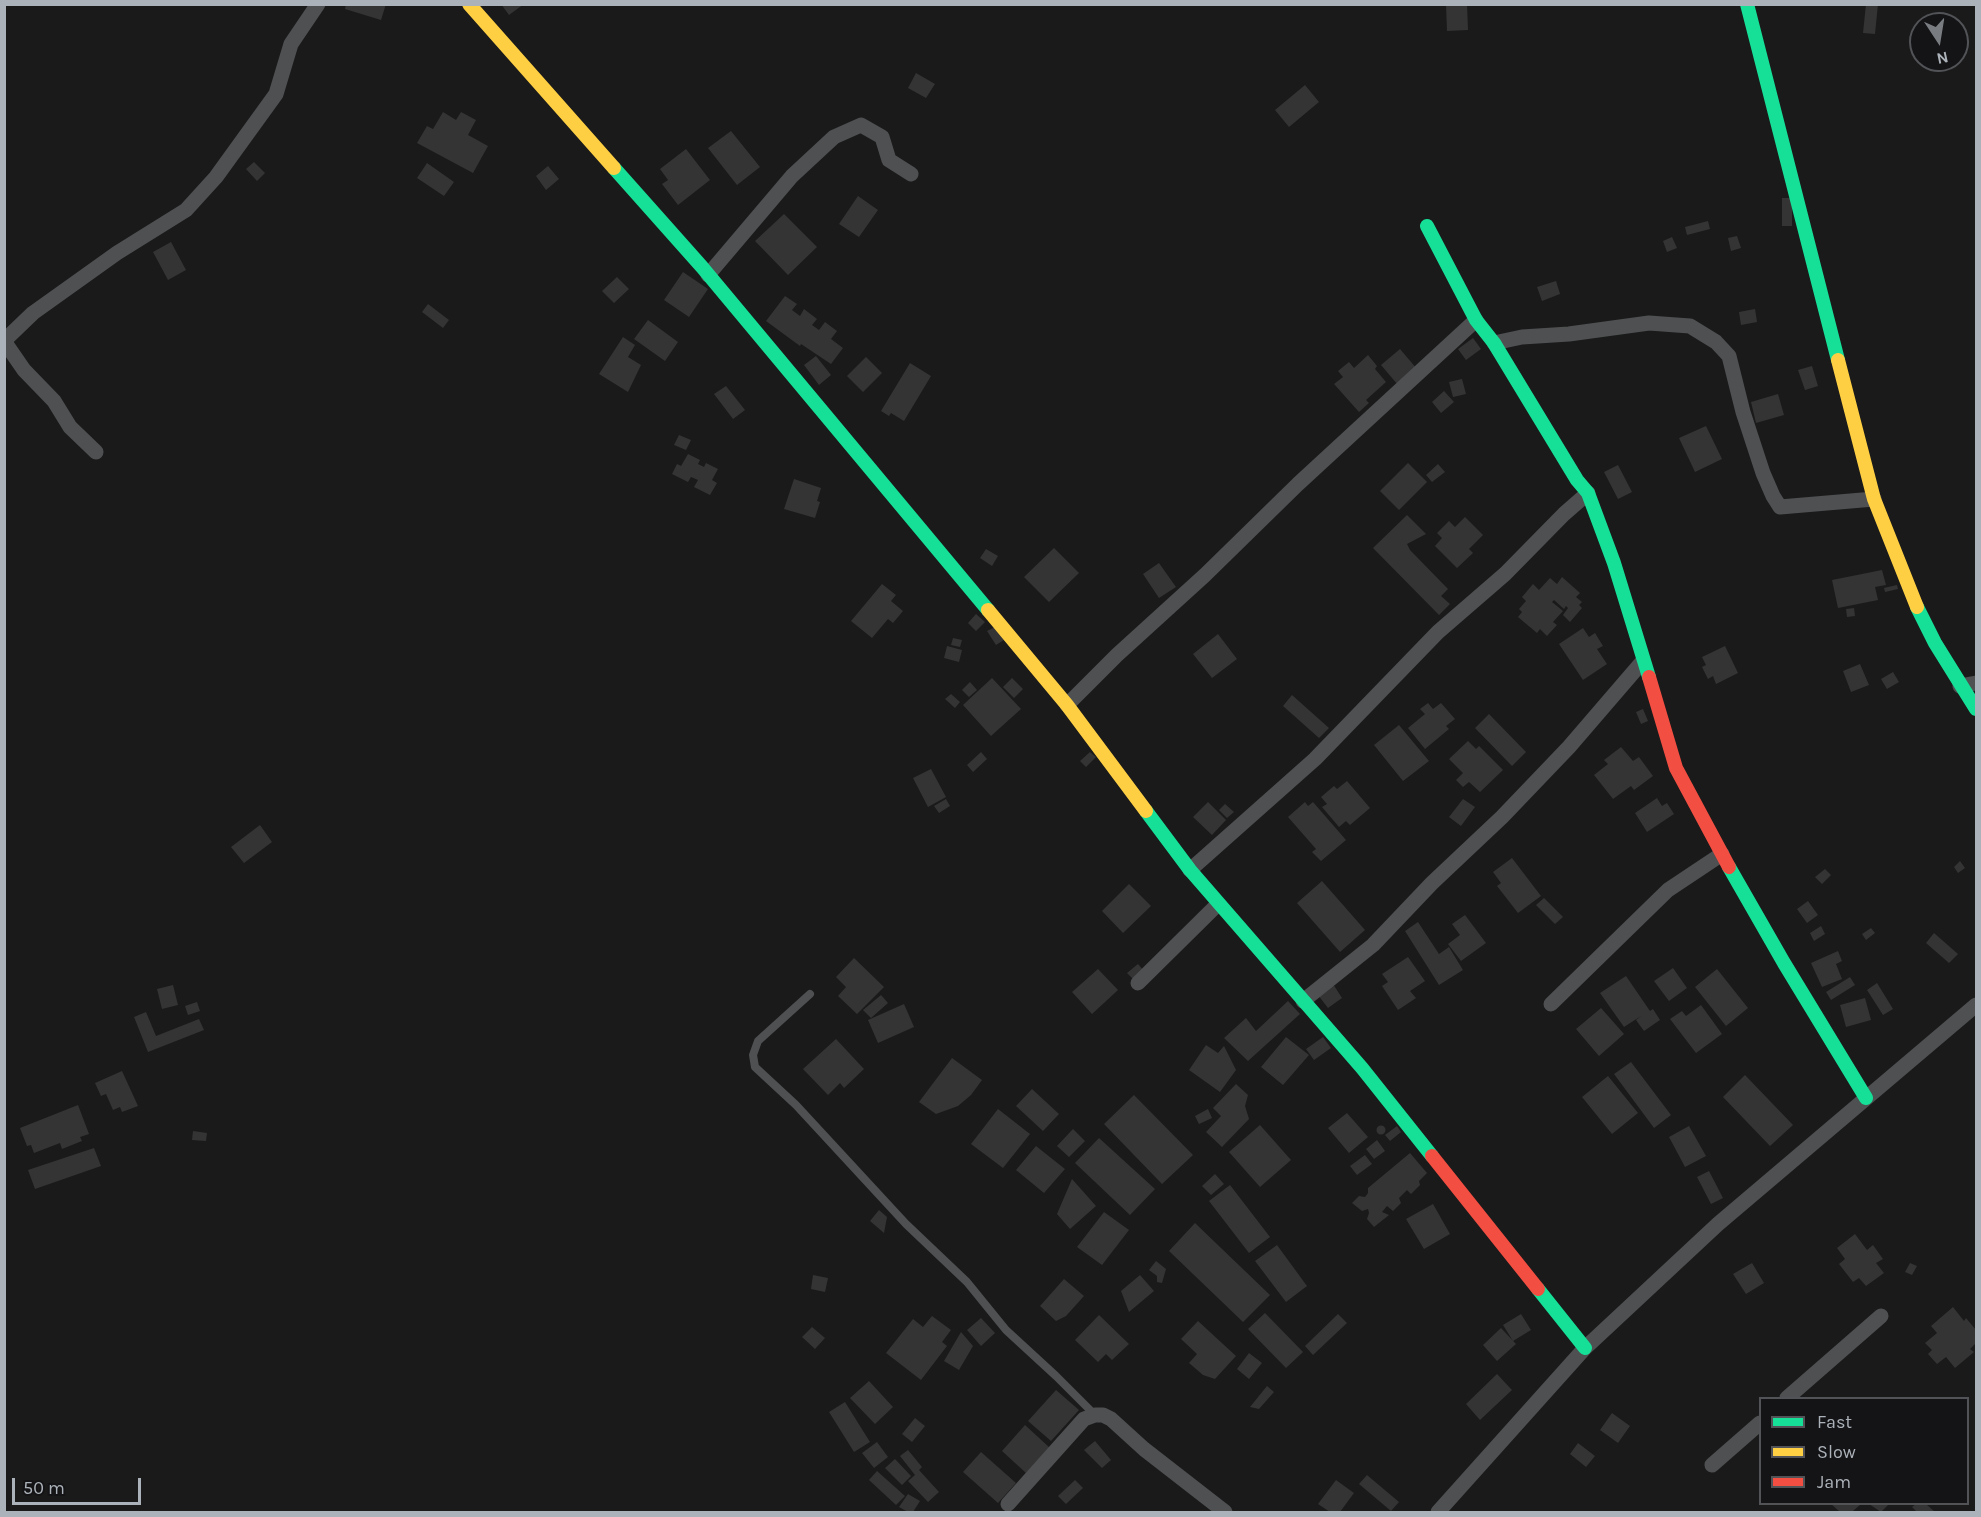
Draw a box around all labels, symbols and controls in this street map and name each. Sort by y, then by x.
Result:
north arrow [1909,12,1969,72]
text: N [1935,48,1950,69]
legend [1759,1397,1969,1505]
text: Fast [1817,1411,1852,1433]
text: Slow [1817,1441,1856,1463]
scale bar [15,1466,144,1504]
text: Jam [1817,1471,1851,1493]
text: 50 m [23,1477,65,1499]

